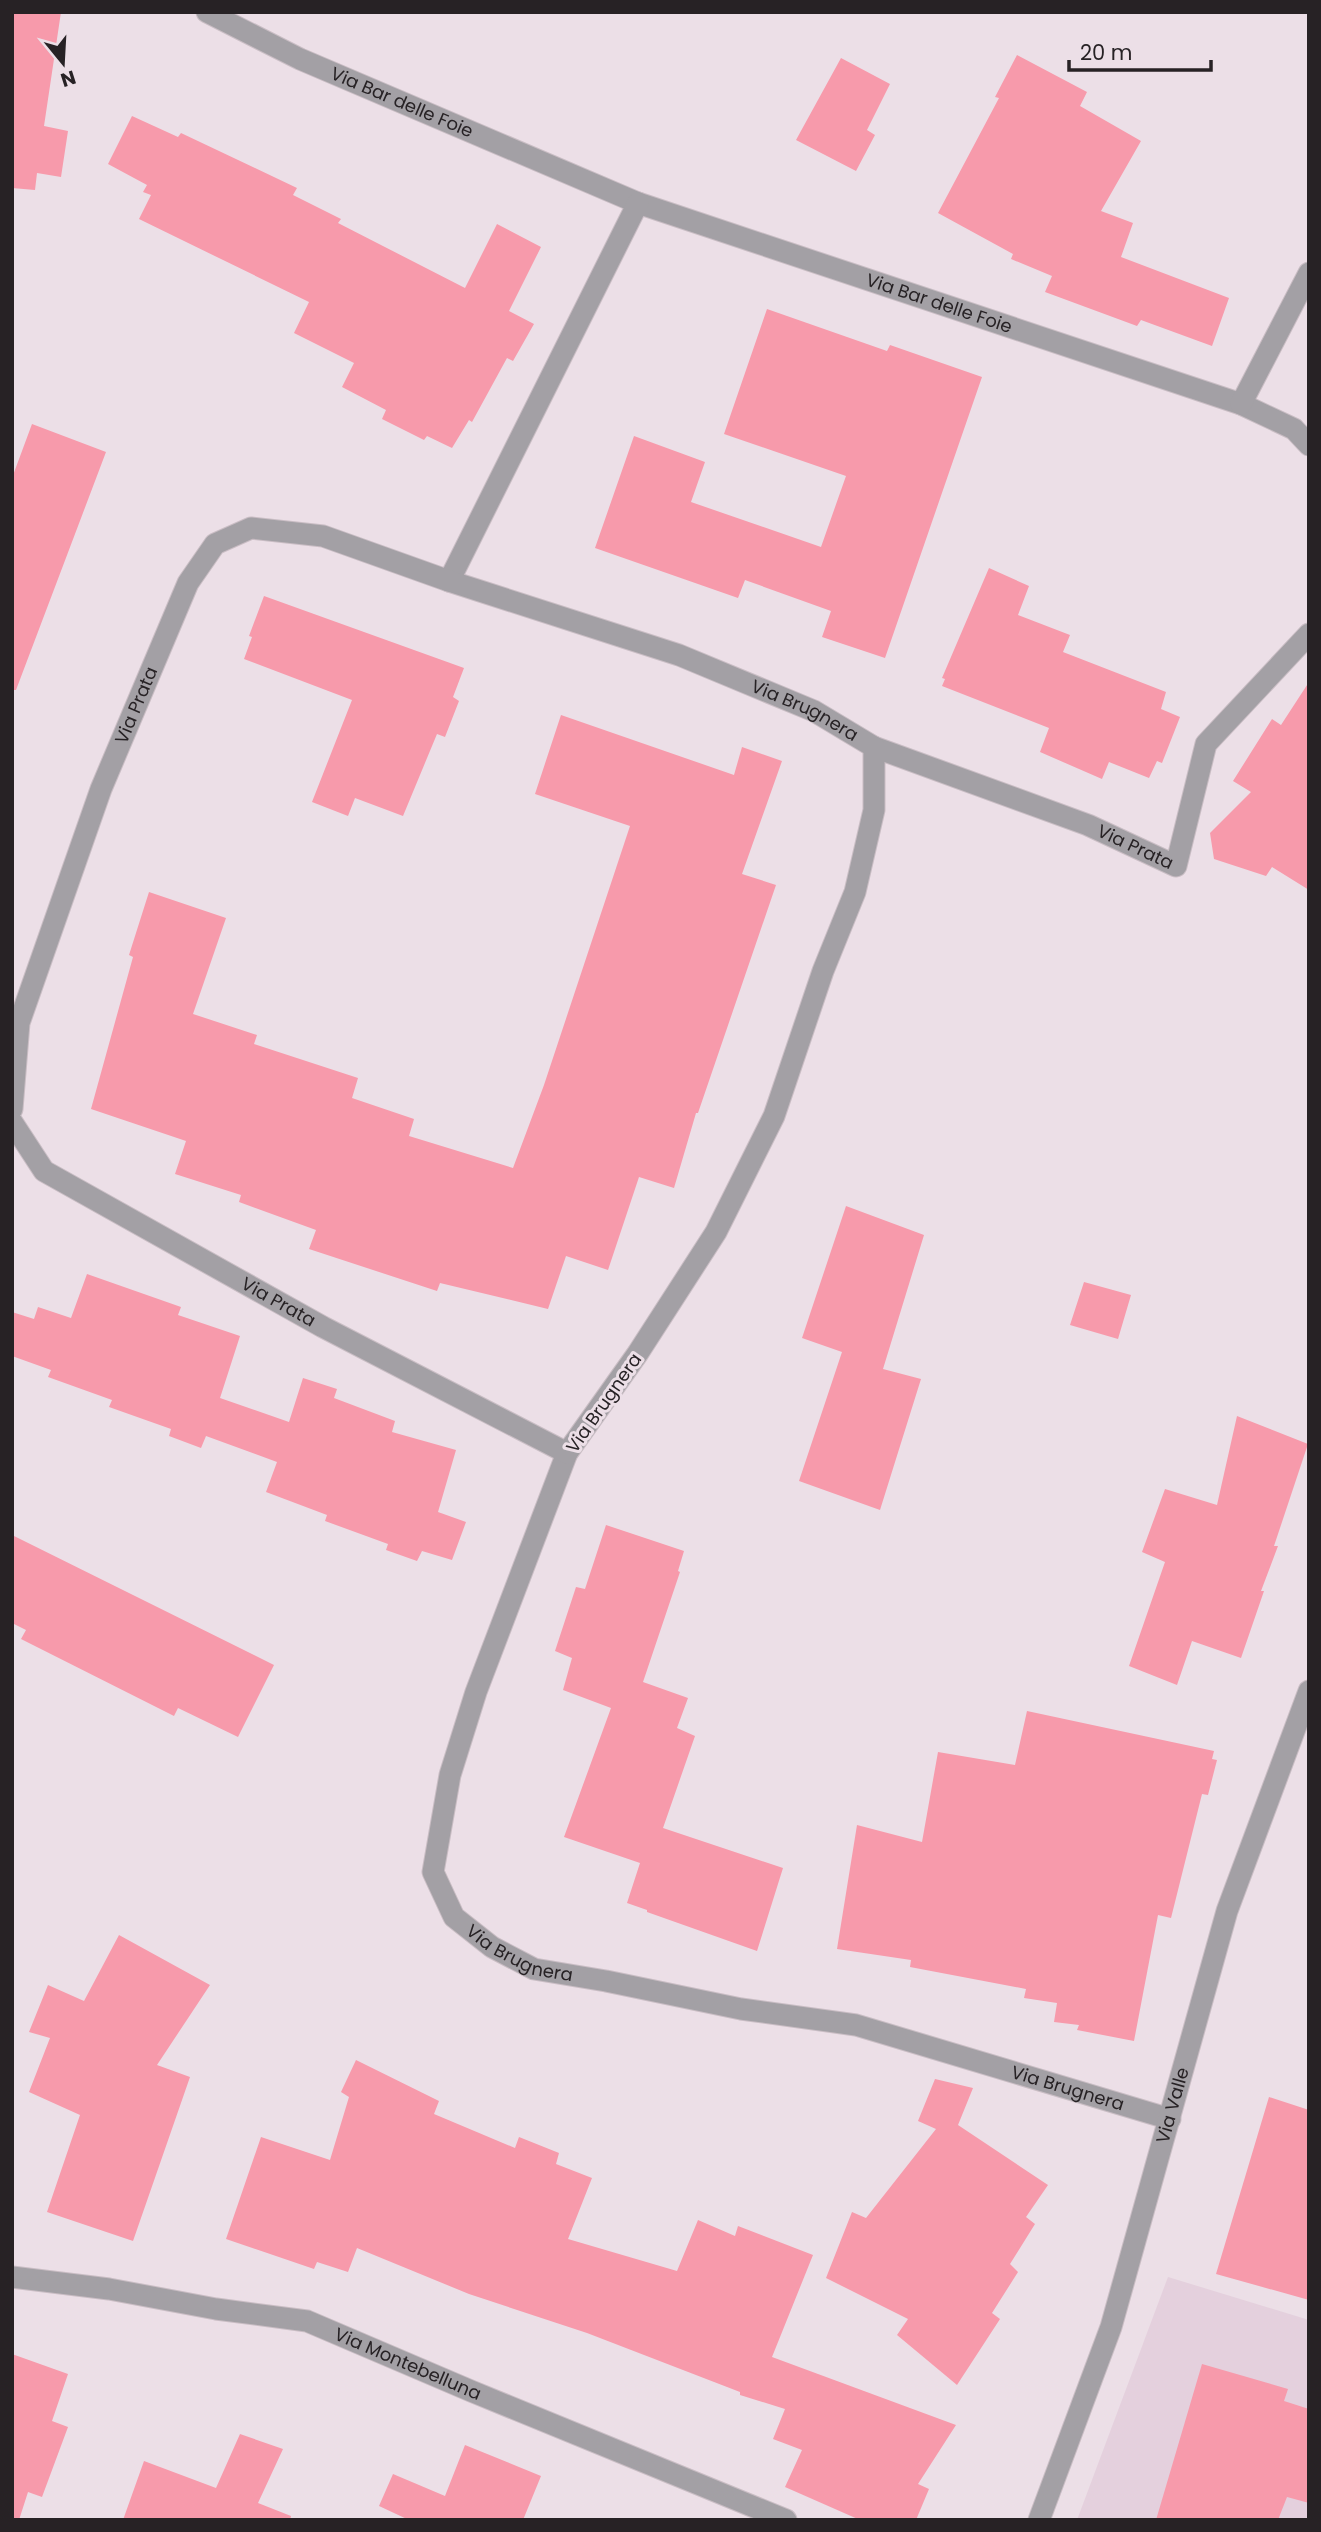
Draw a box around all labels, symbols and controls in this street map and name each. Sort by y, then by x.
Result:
north arrow [28,28,98,98]
scale bar [1069,28,1211,72]
text: 20 m [1080,38,1133,67]
street label: Via Bar delle Foie [327,61,477,143]
text: N [57,64,79,94]
street label: Via Bar delle Foie [863,267,1016,339]
street label: Via Prata [108,663,163,748]
street label: Via Brugnera [748,673,863,747]
street label: Via Prata [1093,818,1178,875]
street label: Via Prata [237,1271,320,1332]
street label: Via Brugnera [560,1348,647,1458]
street label: Via Brugnera [461,1918,575,1987]
street label: Via Brugnera [1008,2059,1127,2117]
street label: Via Valle [1150,2064,1195,2146]
street label: Via Montebelluna [331,2321,485,2406]

